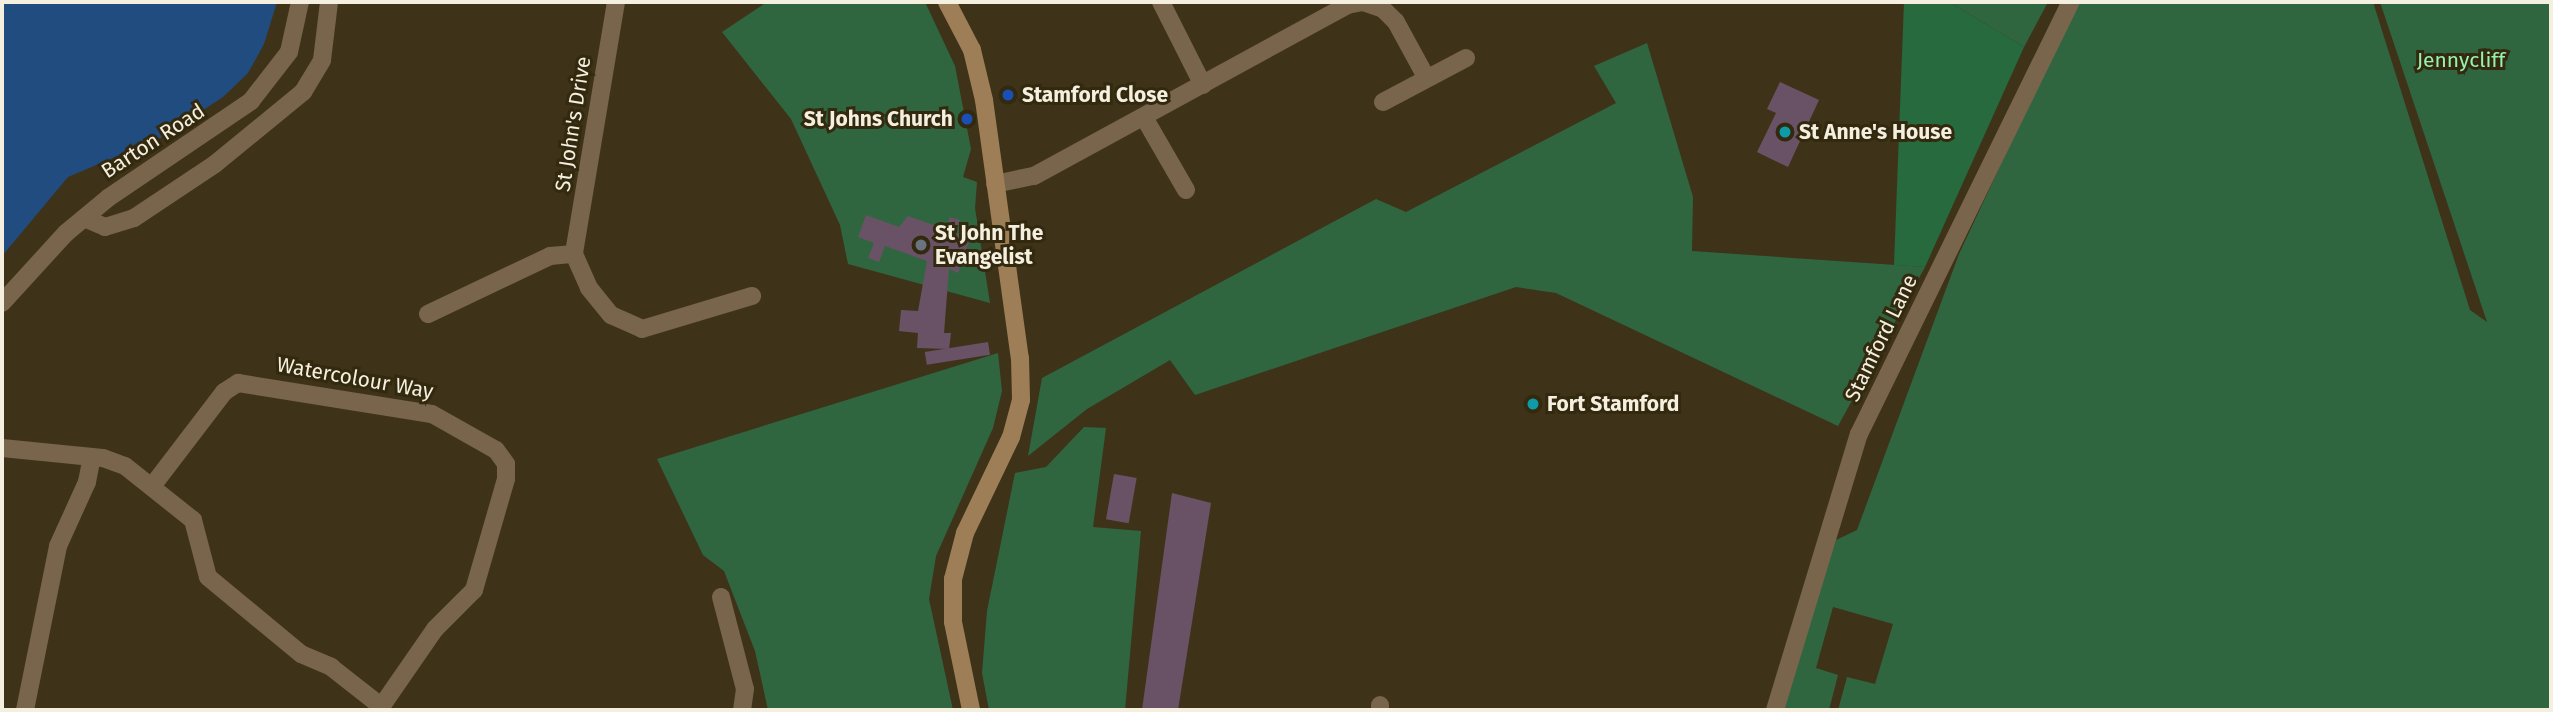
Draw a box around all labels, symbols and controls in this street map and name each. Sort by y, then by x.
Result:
park label: Jennycliff [2417,47,2505,73]
street label: St John's Drive [550,55,596,193]
place label: Stamford Close [1022,82,1168,108]
marker: Stamford Close [1000,87,1016,103]
street label: Barton Road [97,98,209,184]
place label: St Johns Church [804,106,953,132]
marker: St Johns Church [959,111,975,127]
place label: St Anne's House [1799,119,1952,145]
marker: St Anne's House [1777,124,1793,140]
place label: St John The Evangelist [935,220,1043,270]
marker: St John The Evangelist [913,237,929,253]
street label: Stamford Lane [1839,270,1923,406]
street label: Watercolour Way [275,352,435,404]
place label: Fort Stamford [1547,391,1679,417]
marker: Fort Stamford [1525,396,1541,412]

